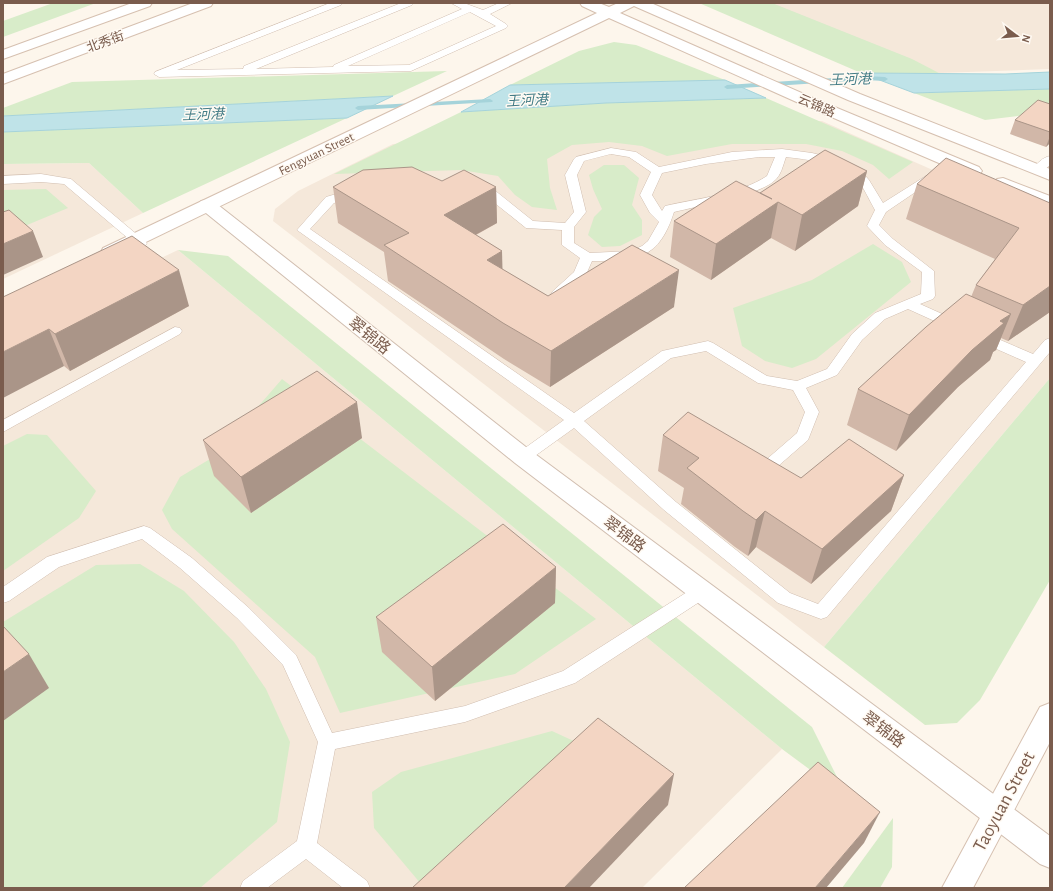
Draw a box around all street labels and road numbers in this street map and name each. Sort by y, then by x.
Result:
street label: 北秀街 [84,28,126,55]
street label: 云锦路 [796,91,838,120]
street label: Fengyuan Street [277,131,356,178]
street label: 翠锦路 [346,314,394,357]
street label: 翠锦路 [600,513,649,556]
street label: 翠锦路 [859,708,908,751]
street label: Taoyuan Street [970,749,1039,855]

